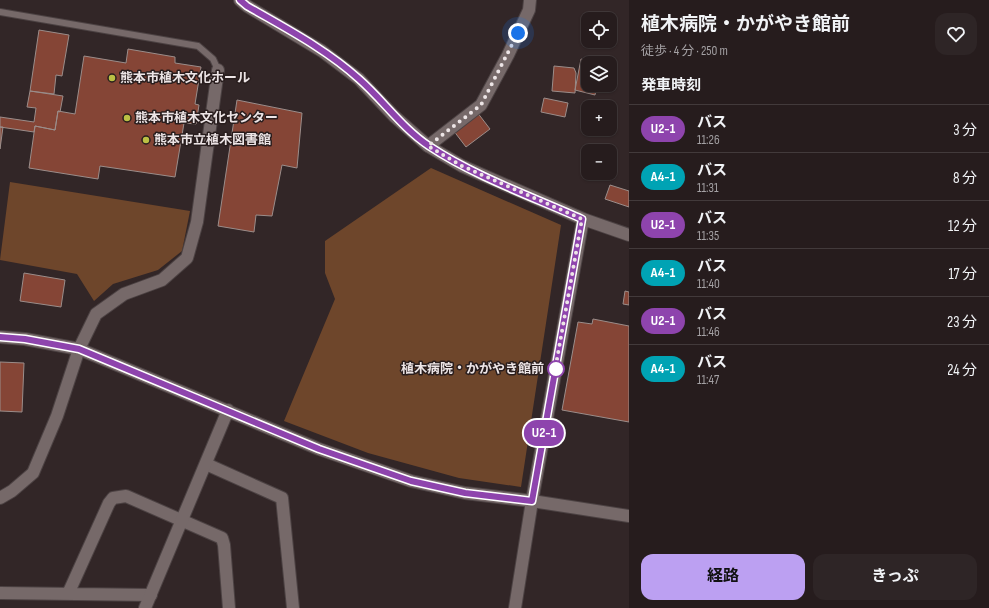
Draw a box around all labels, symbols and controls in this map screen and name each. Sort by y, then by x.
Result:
map controls [581,12,617,180]
button: locate [581,12,617,48]
text: 植木病院・かがやき館前 [641,13,850,36]
button: heart [935,13,977,55]
your location [508,23,528,43]
text: 徒歩 · 4 分 · 250 m [641,43,728,59]
button: layers [581,56,617,92]
place label: 熊本市植木文化ホール [120,70,250,86]
marker: 熊本市植木文化ホール [107,73,117,83]
text: 発車時刻 [641,76,701,95]
button: + [581,100,617,136]
place label: 熊本市植木文化センター [135,110,278,126]
marker: 熊本市植木文化センター [122,113,132,123]
text: バス [697,113,727,132]
text: U2-1 [651,120,675,137]
text: 3 分 [953,121,977,140]
place label: 熊本市立植木図書館 [154,132,271,148]
text: 11:26 [697,132,720,148]
marker: 熊本市立植木図書館 [141,135,151,145]
button: − [581,144,617,180]
text: バス [697,161,727,180]
text: A4-1 [651,168,675,185]
text: 8 分 [953,169,977,188]
text: 11:31 [697,180,719,196]
text: バス [697,209,727,228]
text: U2-1 [651,216,675,233]
text: 12 分 [948,217,977,236]
text: 11:35 [697,228,719,244]
text: バス [697,257,727,276]
text: A4-1 [651,264,675,281]
text: 17 分 [948,265,977,284]
text: 11:40 [697,276,720,292]
text: バス [697,305,727,324]
text: U2-1 [651,312,675,329]
text: 23 分 [947,313,977,332]
text: 11:46 [697,324,720,340]
text: バス [697,353,727,372]
marker: 植木病院・かがやき館前 [547,360,565,378]
text: A4-1 [651,360,675,377]
place label: 植木病院・かがやき館前 [401,361,544,377]
text: 24 分 [947,361,977,380]
text: 11:47 [697,372,719,388]
line badge: U2-1 [516,420,572,446]
text: U2-1 [532,424,556,441]
button: 経路 [641,554,805,600]
button: きっぷ [813,554,977,600]

